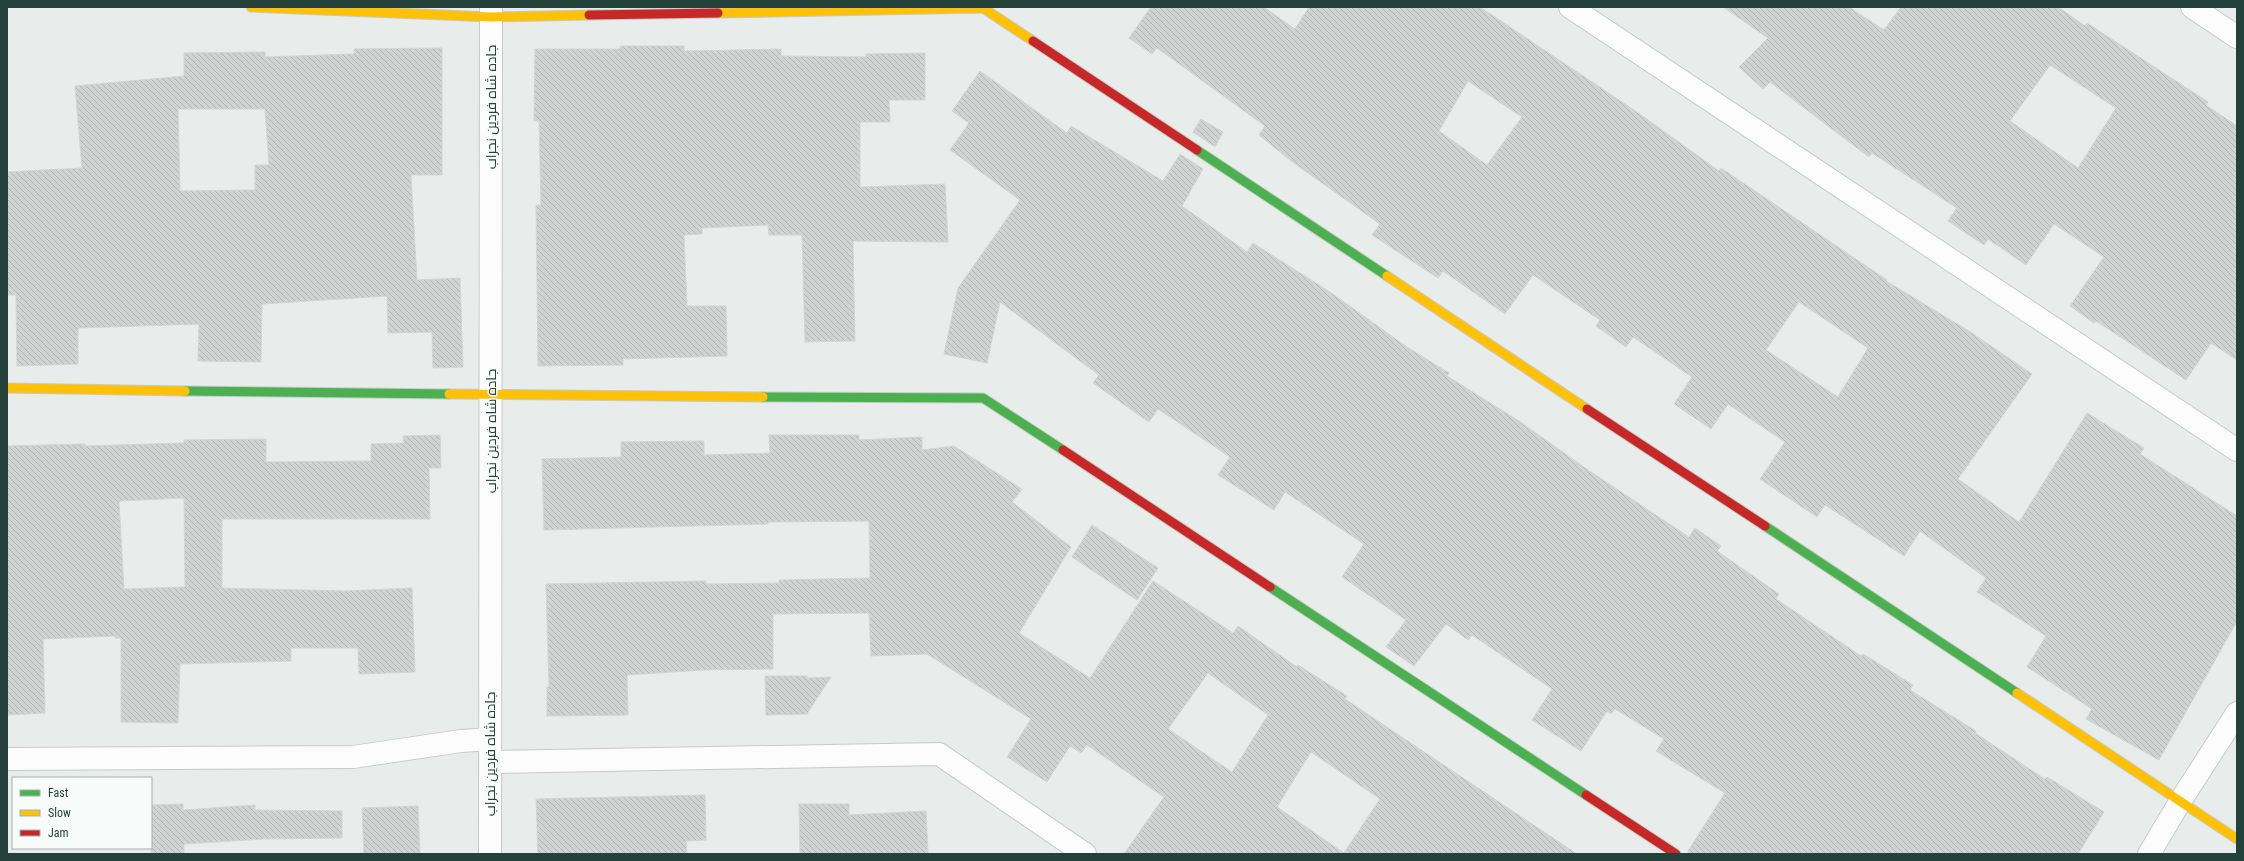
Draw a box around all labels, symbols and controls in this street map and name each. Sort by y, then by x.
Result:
street label: جاده شاه فردین نجراب [483,45,499,169]
street label: جاده شاه فردین نجراب [483,369,499,493]
street label: جاده شاه فردین نجراب [482,692,498,816]
legend [12,777,152,849]
text: Fast [48,786,69,800]
text: Slow [48,806,71,820]
text: Jam [48,826,69,840]

